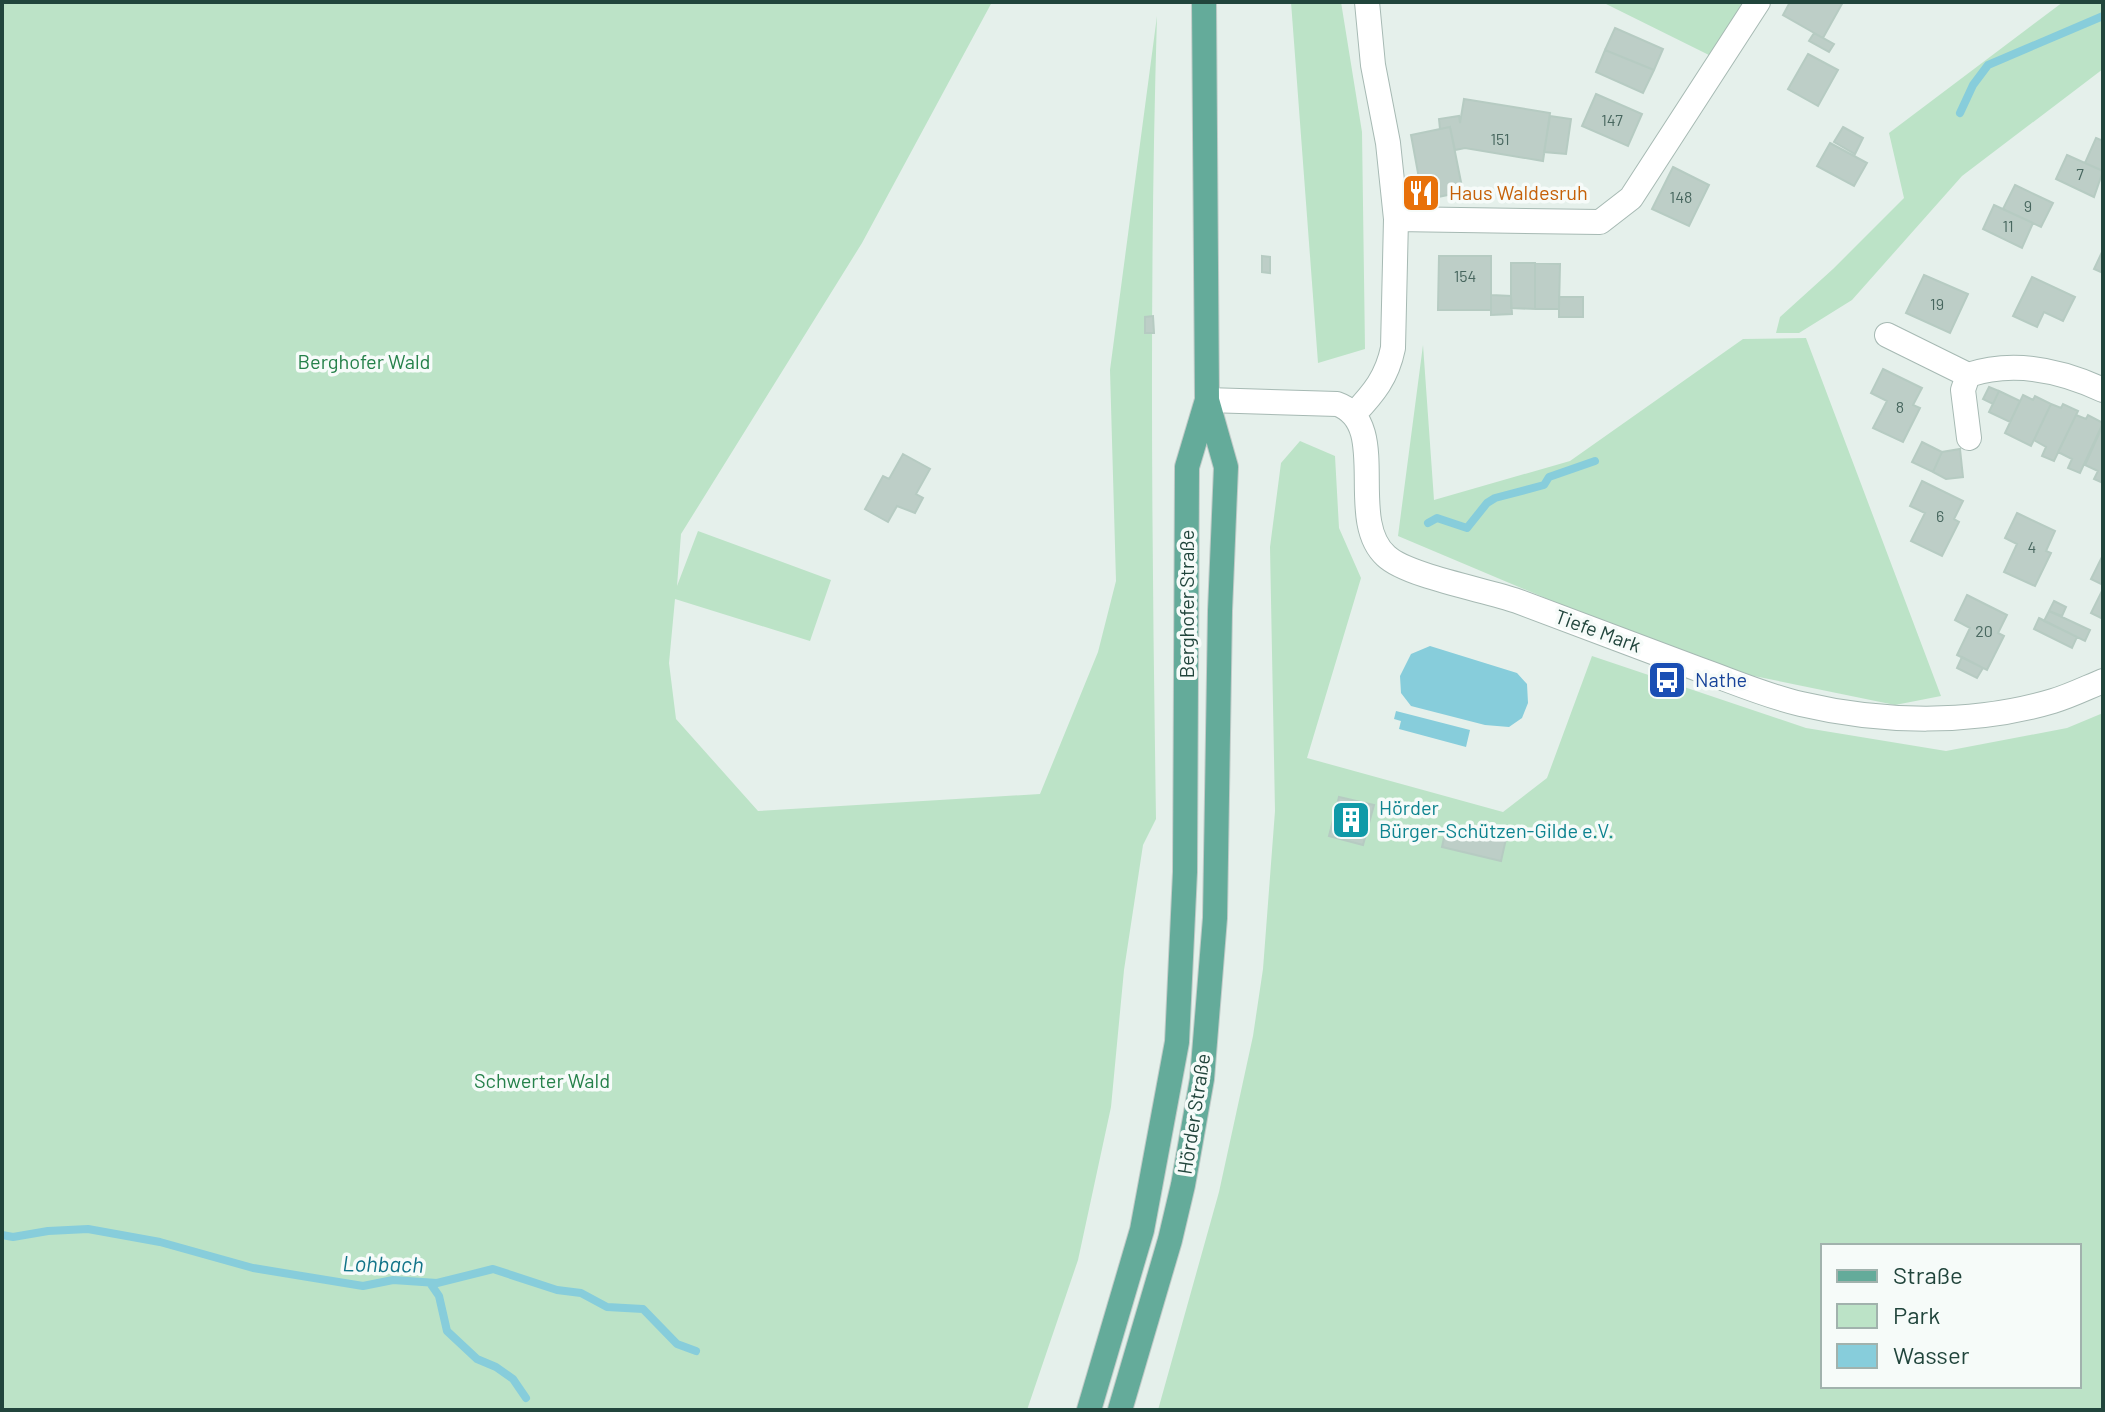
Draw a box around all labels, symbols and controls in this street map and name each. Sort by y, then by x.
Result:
house number: 147 [1601,110,1623,129]
house number: 151 [1491,129,1509,148]
house number: 7 [2076,164,2084,183]
restaurant icon: Haus Waldesruh [1400,172,1442,214]
place label: Haus Waldesruh [1449,180,1588,204]
house number: 148 [1670,187,1692,206]
house number: 9 [2024,196,2032,215]
house number: 11 [2002,216,2014,235]
house number: 154 [1454,266,1476,285]
house number: 19 [1930,294,1944,313]
park label: Berghofer Wald [298,349,430,373]
house number: 8 [1896,397,1904,416]
house number: 6 [1936,506,1944,525]
street label: Berghofer Straße [1174,530,1198,678]
house number: 4 [2028,537,2036,556]
street label: Tiefe Mark [1552,603,1644,657]
house number: 20 [1975,621,1993,640]
bus stop icon: Nathe [1646,659,1688,701]
place label: Nathe [1695,667,1747,691]
place label: Hörder Bürger-Schützen-Gilde e.V. [1379,795,1614,842]
building icon: Hörder Bürger-Schützen-Gilde e.V. [1330,799,1372,841]
street label: Hörder Straße [1172,1052,1214,1176]
park label: Schwerter Wald [474,1068,610,1092]
legend [1821,1244,2081,1388]
water label: Lohbach [342,1249,424,1277]
text: Straße [1893,1260,1963,1289]
text: Park [1893,1300,1940,1329]
text: Wasser [1893,1340,1970,1369]

